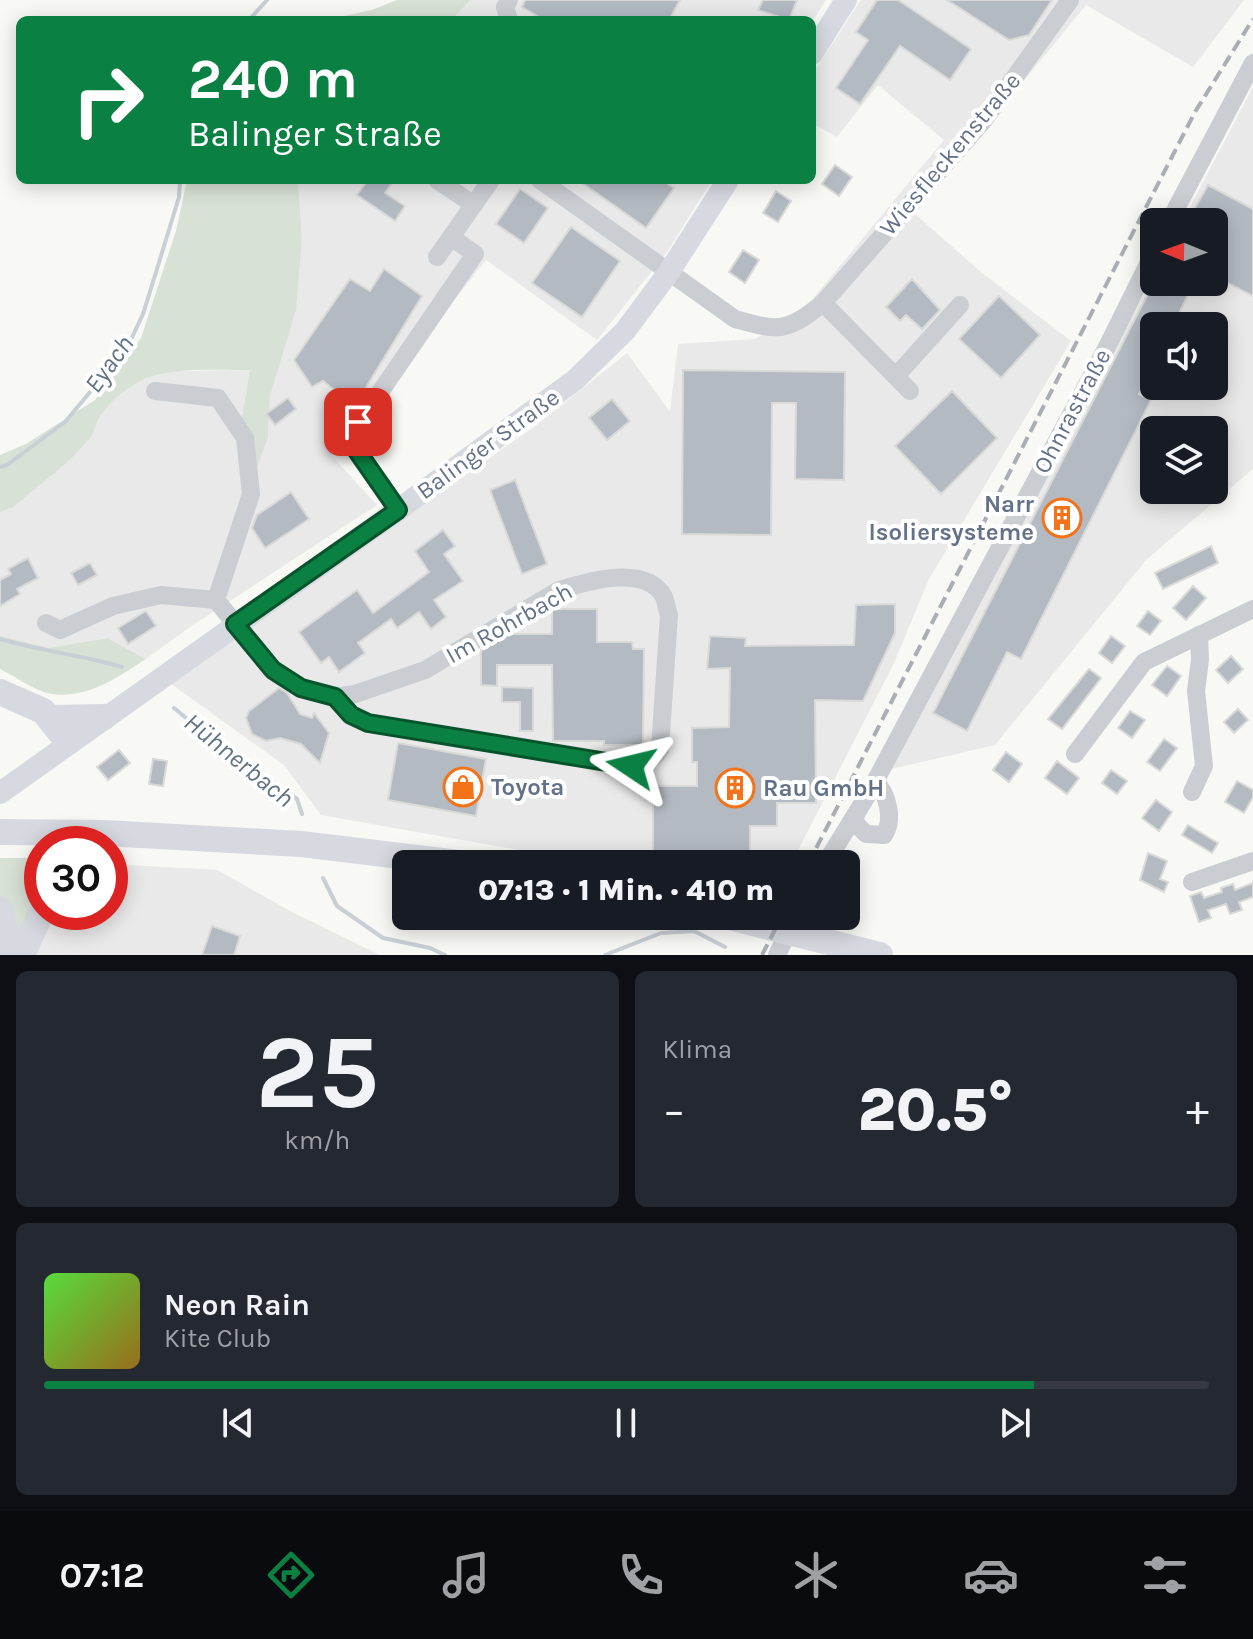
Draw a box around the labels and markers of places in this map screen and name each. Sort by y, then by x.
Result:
pin [324,388,392,456]
place label: Narr Isoliersysteme [868,490,1035,546]
building icon: Narr Isoliersysteme [1041,497,1083,539]
shop icon: Toyota [442,766,484,808]
building icon: Rau GmbH [714,767,756,809]
place label: Toyota [491,773,564,801]
place label: Rau GmbH [763,774,884,802]

